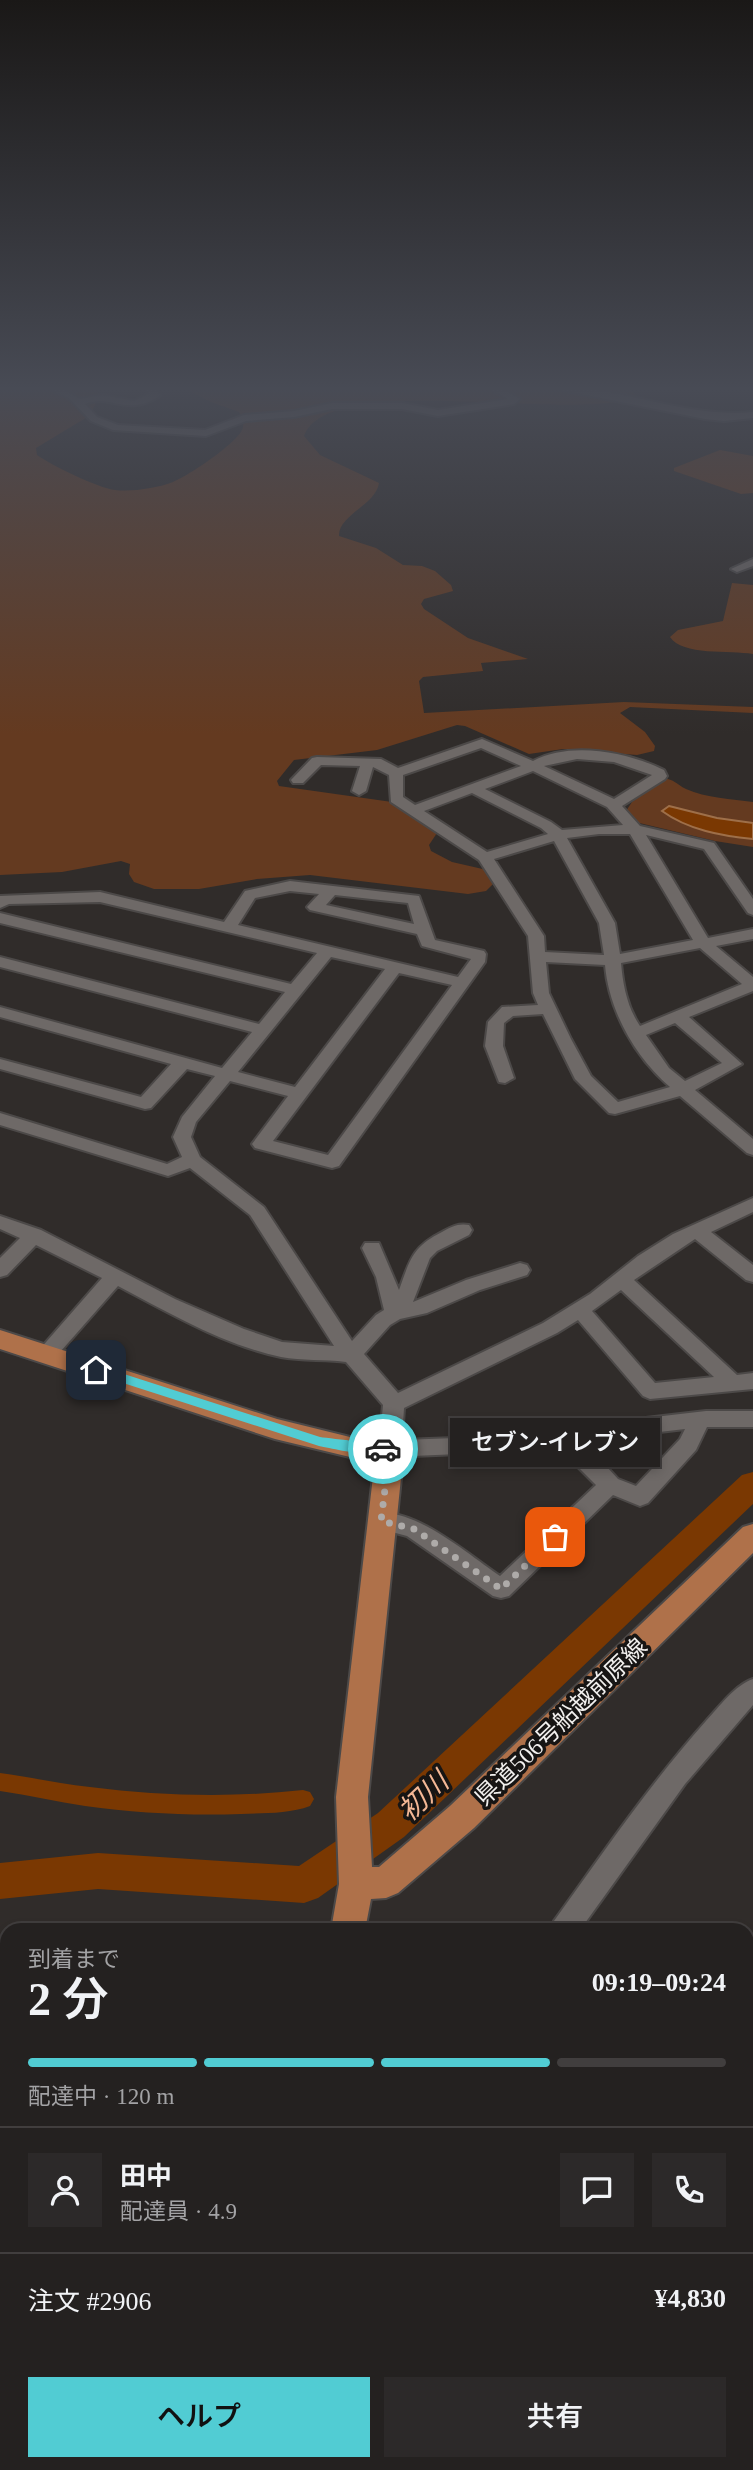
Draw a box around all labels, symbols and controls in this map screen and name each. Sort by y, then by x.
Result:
pin [66,1340,126,1400]
icon: home [77,1351,115,1389]
courier [348,1414,418,1484]
callout: セブン-イレブン [450,1418,660,1467]
icon: car [364,1430,402,1468]
text: セブン-イレブン [471,1430,639,1455]
pin [525,1507,585,1567]
icon: bag [536,1518,574,1556]
street label: 県道506号船越前原線 [470,1633,652,1811]
water label: 初川 [392,1764,457,1827]
text: 到着まで [28,1947,120,1972]
text: 09:19–09:24 [592,1968,726,1997]
text: 2 分 [28,1974,109,2025]
text: 配達中 · 120 m [28,2084,174,2109]
button: person [28,2153,102,2227]
button: chat [560,2153,634,2227]
button: phone [652,2153,726,2227]
text: 田中 [120,2162,172,2191]
text: 配達員 · 4.9 [120,2199,237,2224]
text: ¥4,830 [655,2284,726,2313]
text: 注文 #2906 [28,2287,152,2316]
button: ヘルプ [28,2377,370,2457]
button: 共有 [384,2377,726,2457]

